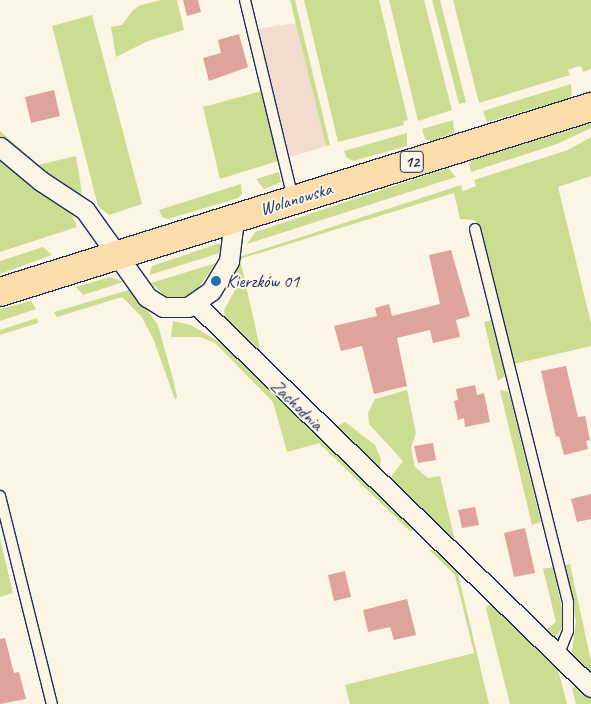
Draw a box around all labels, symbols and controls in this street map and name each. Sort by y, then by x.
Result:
road number: 12 [400,148,424,176]
street label: Wolanowska [258,178,334,220]
place label: Kierzków 01 [226,270,299,292]
marker: Kierzków 01 [210,275,222,287]
street label: Zachodnia [266,375,328,435]

